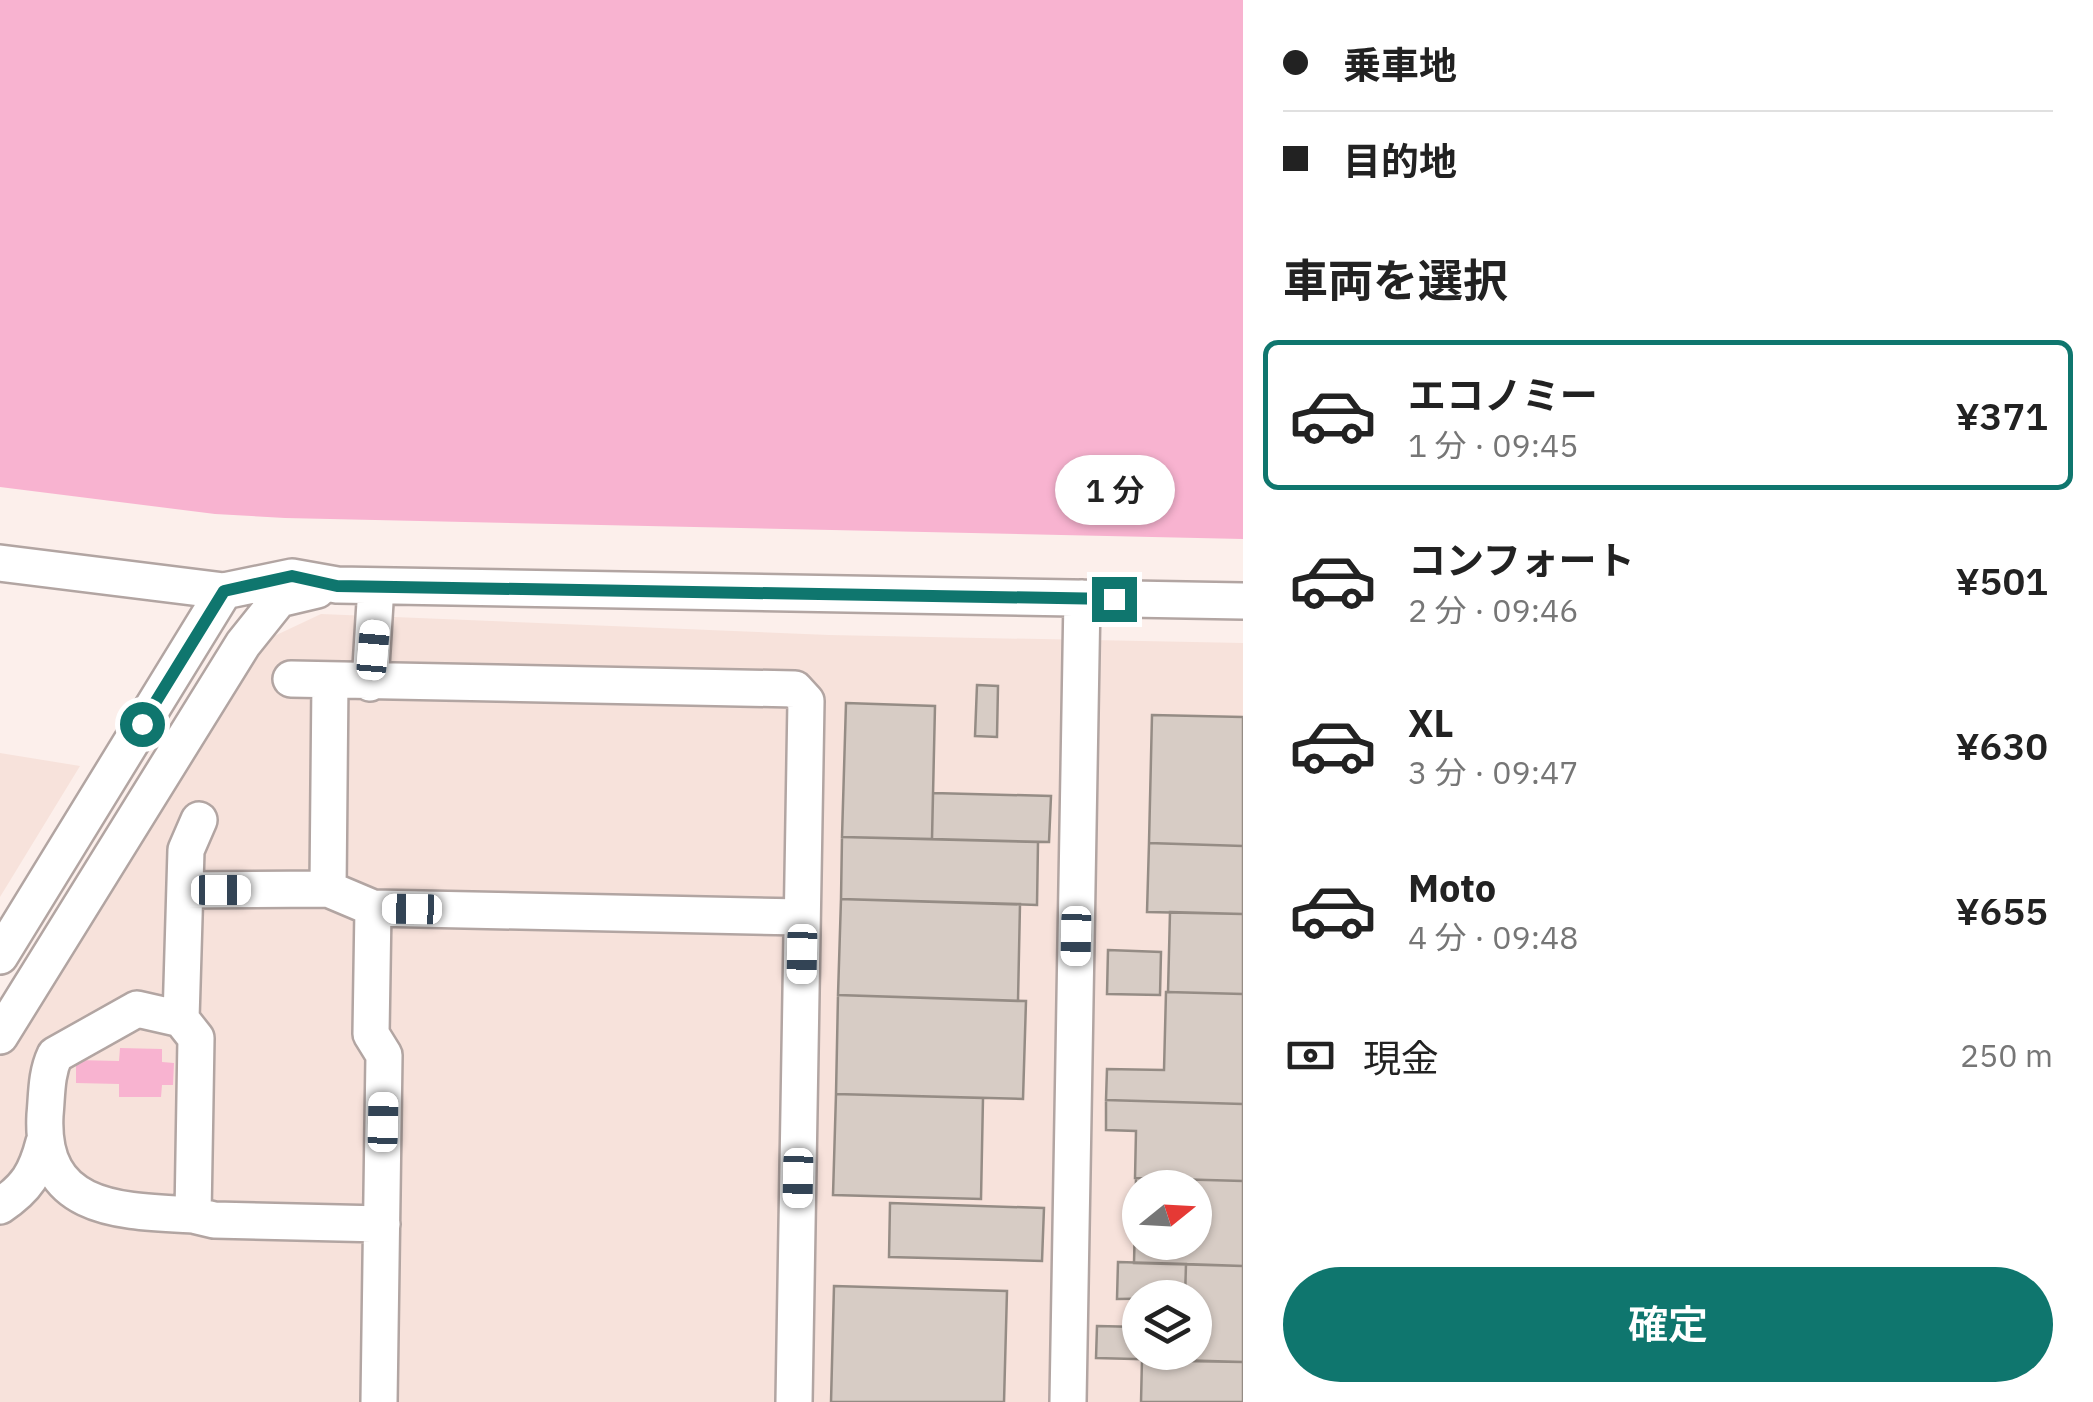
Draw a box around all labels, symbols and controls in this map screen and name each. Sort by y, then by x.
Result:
text: 乗車地 [1343,40,1457,89]
text: 目的地 [1343,136,1457,185]
text: 車両を選択 [1283,251,1508,309]
icon: car [1288,370,1378,460]
text: エコノミー [1408,370,1598,419]
text: ¥371 [1955,391,2048,440]
text: 1 分 · 09:45 [1408,424,1578,466]
callout: 1 分 [1054,454,1174,524]
text: 1 分 [1086,469,1144,511]
icon: car [1288,535,1378,625]
text: コンフォート [1408,535,1635,584]
text: ¥501 [1955,556,2048,605]
route end [1092,577,1137,622]
text: 2 分 · 09:46 [1408,589,1578,631]
car [355,619,391,681]
text: XL [1408,698,1454,747]
icon: car [1288,700,1378,790]
route start [120,702,165,747]
text: ¥630 [1955,721,2048,770]
text: 3 分 · 09:47 [1408,751,1578,793]
text: Moto [1408,863,1496,912]
icon: car [1288,865,1378,955]
car [191,875,251,905]
text: ¥655 [1955,886,2048,935]
car [382,893,442,925]
car [1060,906,1092,966]
text: 4 分 · 09:48 [1408,916,1578,958]
car [786,924,818,984]
icon: cash [1283,1028,1338,1083]
text: 現金 [1363,1033,1439,1082]
text: 250 m [1960,1034,2053,1076]
car [367,1092,399,1152]
car [782,1148,814,1208]
north arrow [1122,1170,1212,1260]
map controls [1122,1170,1212,1370]
button: 確定 [1283,1267,2053,1382]
button: layers [1122,1280,1212,1370]

